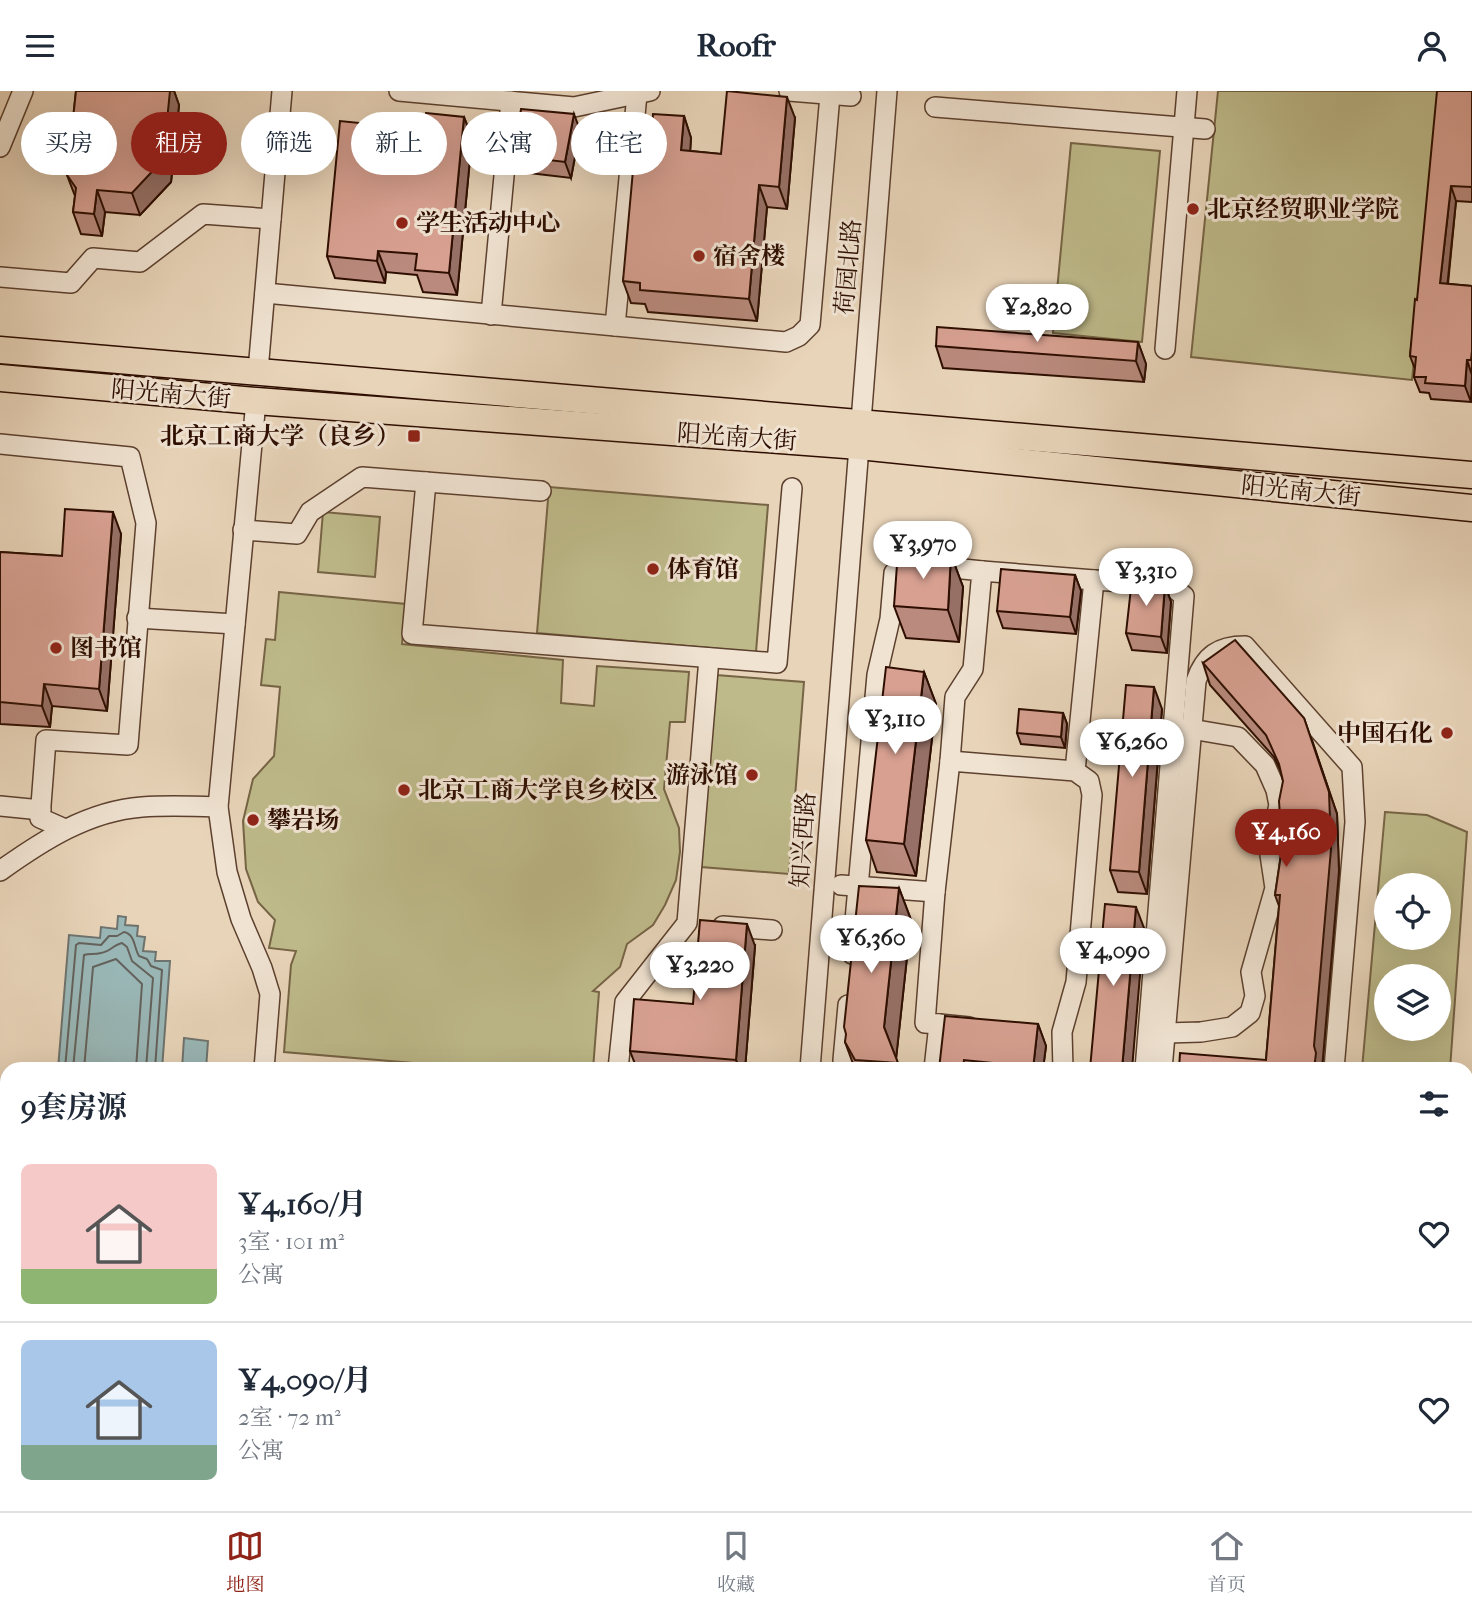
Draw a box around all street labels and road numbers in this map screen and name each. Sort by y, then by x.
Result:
street label: 荷园北路 [830,218,866,316]
street label: 阳光南大街 [110,375,232,413]
street label: 阳光南大街 [676,419,798,455]
street label: 阳光南大街 [1240,471,1362,511]
street label: 知兴西路 [786,791,820,889]

